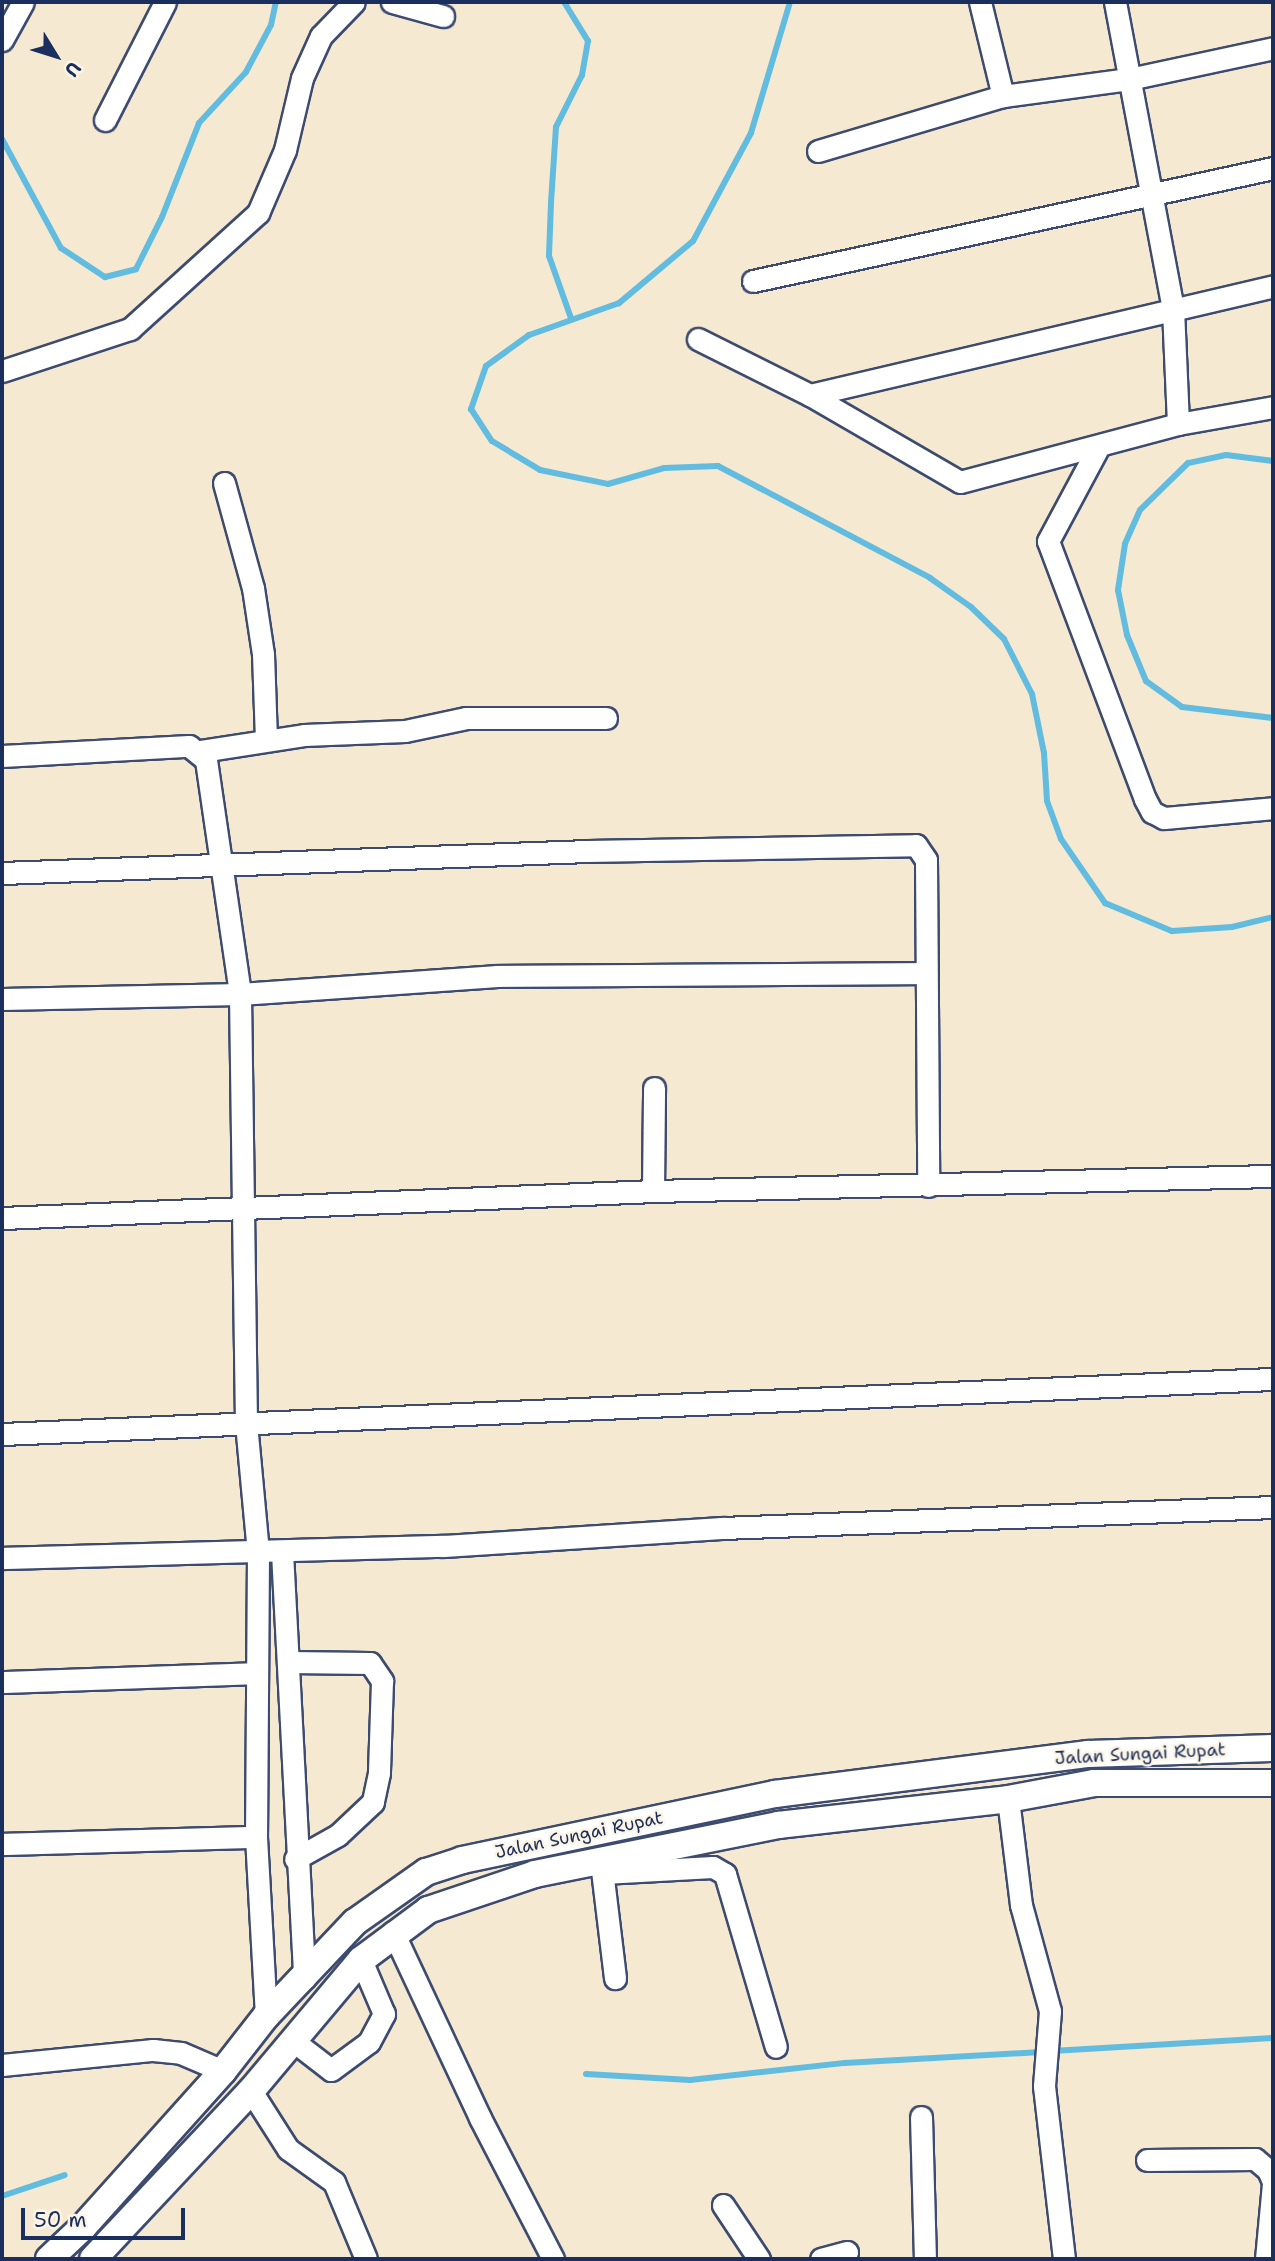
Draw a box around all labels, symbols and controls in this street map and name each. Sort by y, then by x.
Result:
north arrow [21,21,91,91]
text: U [59,56,87,82]
street label: Jalan Sungai Rupat [1054,1739,1226,1769]
street label: Jalan Sungai Rupat [493,1807,665,1863]
scale bar [24,2194,189,2238]
text: 50 m [34,2206,87,2234]

